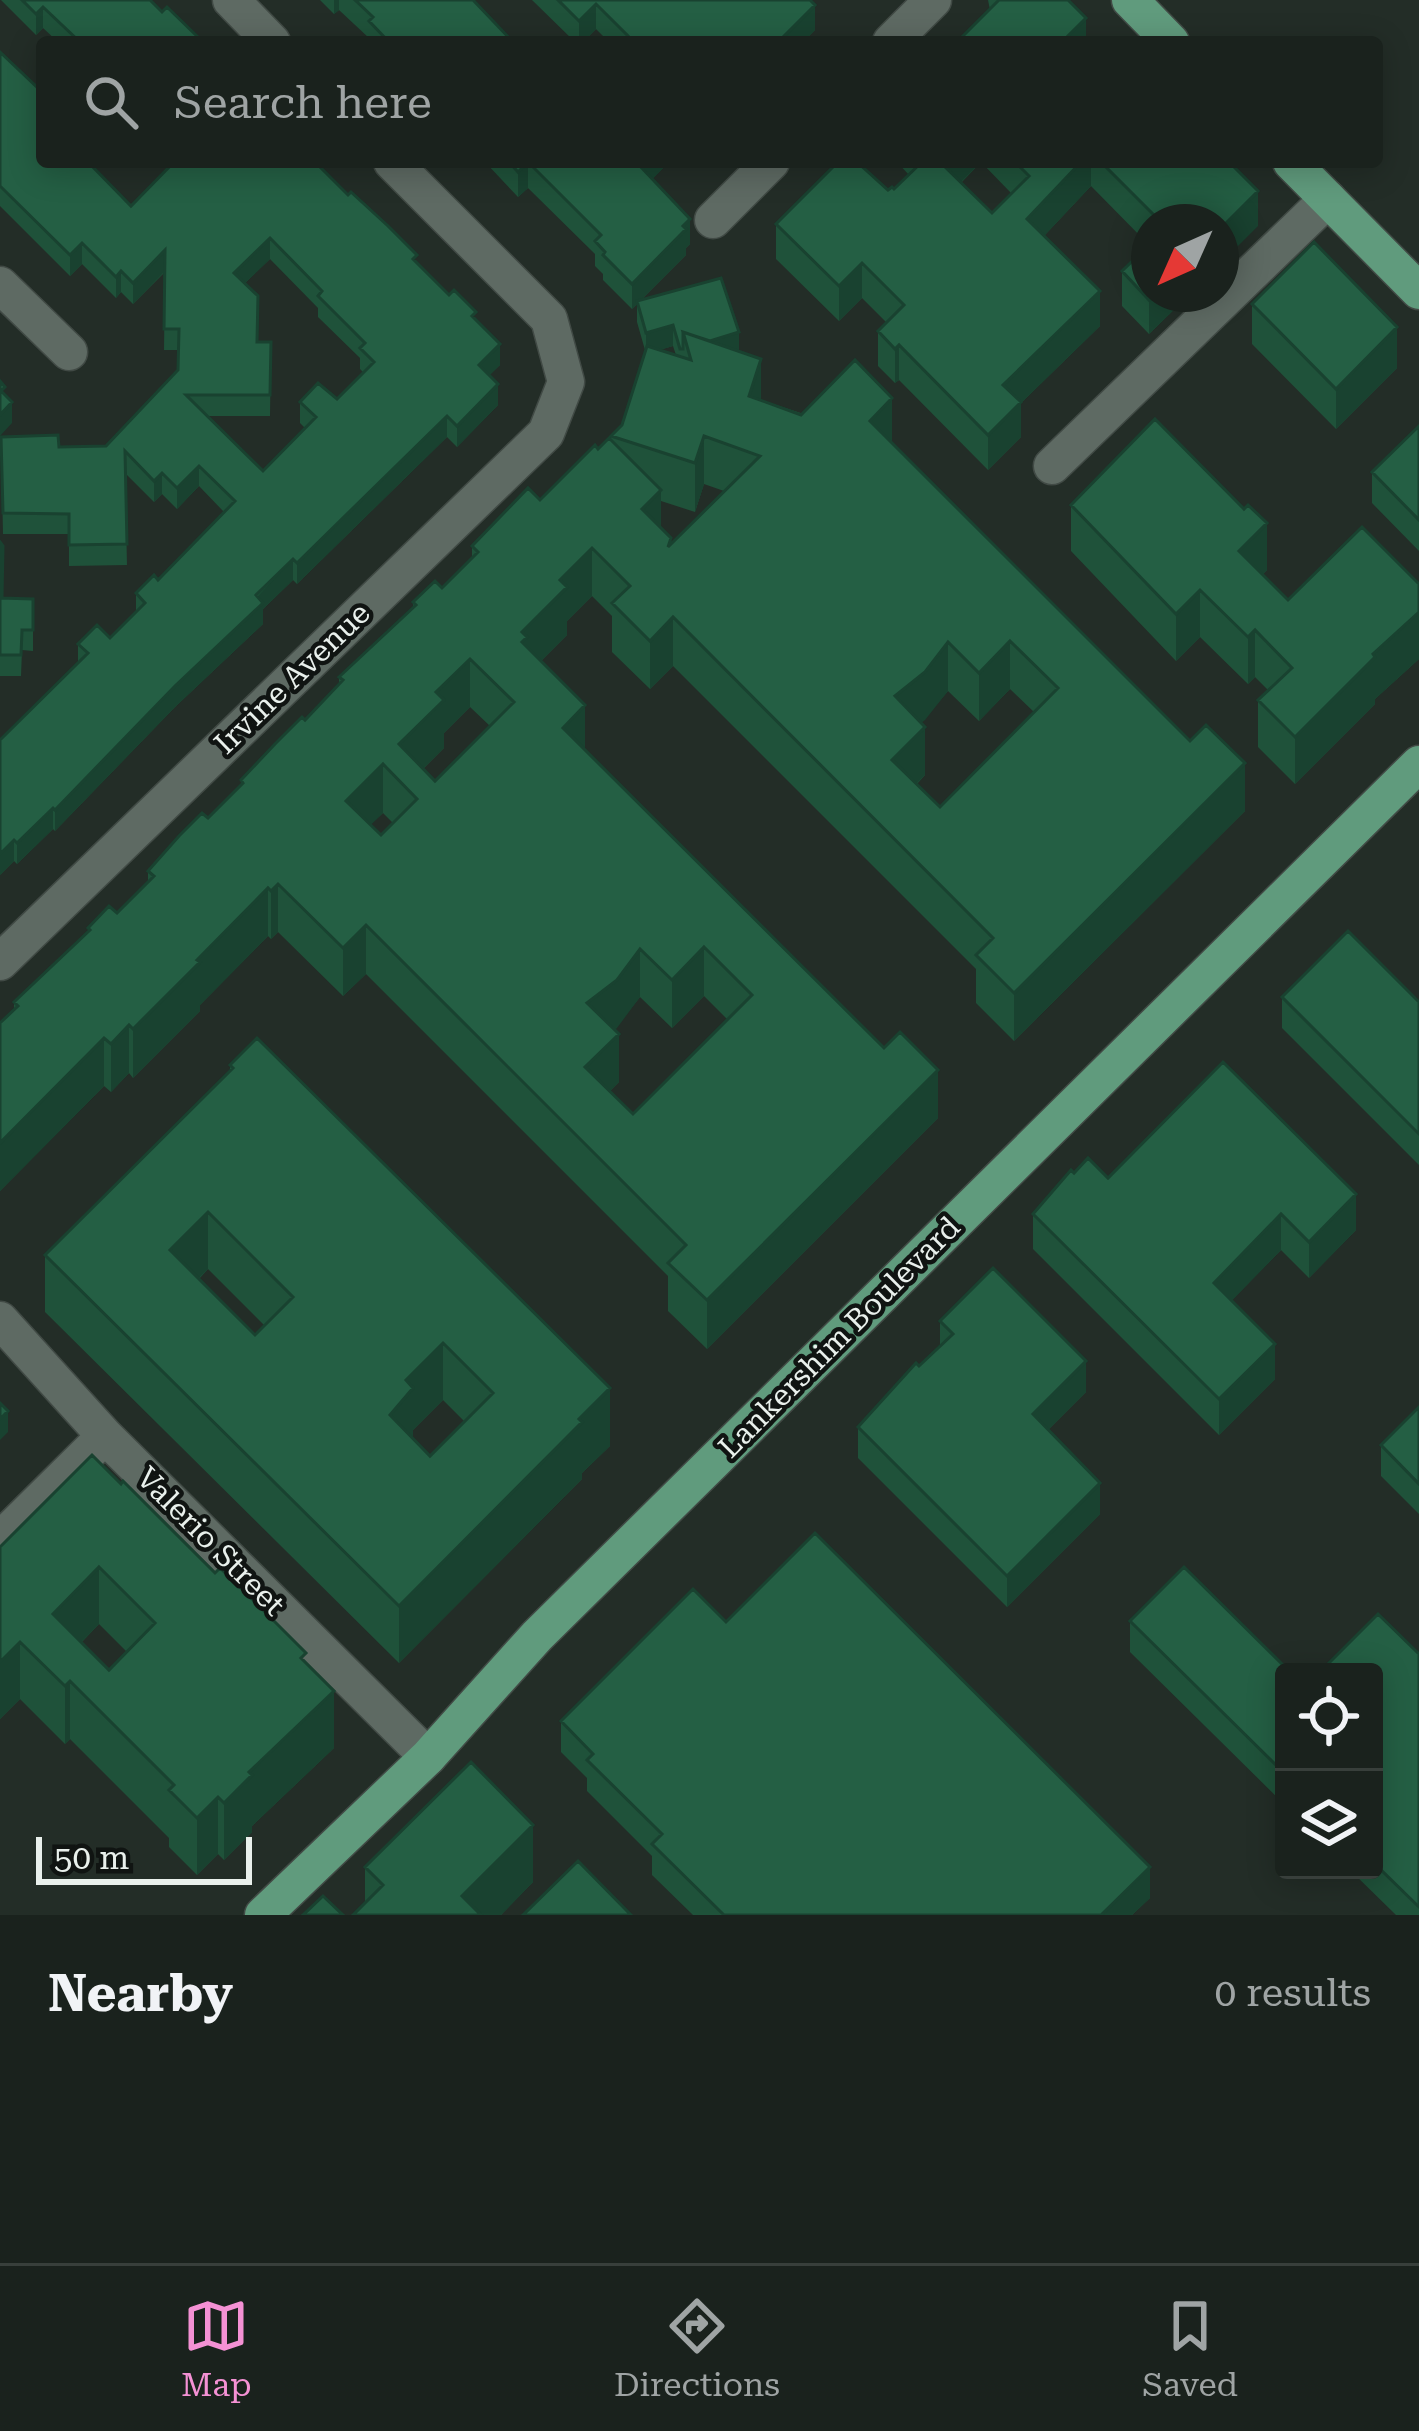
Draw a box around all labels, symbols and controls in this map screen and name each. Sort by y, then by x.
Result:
search box [36,36,1383,168]
icon: search [78,69,144,135]
text: Search here [174,76,432,129]
north arrow [1131,204,1239,312]
street label: Irvine Avenue [207,595,377,761]
street label: Lankershim Boulevard [711,1209,967,1465]
street label: Valerio Street [130,1460,292,1622]
map controls [1275,1663,1383,1879]
button: locate [1275,1663,1383,1771]
button: layers [1275,1771,1383,1879]
scale bar [36,1831,252,1884]
text: 50 m [54,1838,129,1877]
text: Nearby [48,1964,233,2023]
text: 0 results [1214,1970,1371,2016]
tab: Map [181,2293,252,2404]
tab: Directions [614,2293,780,2404]
tab: Saved [1142,2293,1238,2404]

